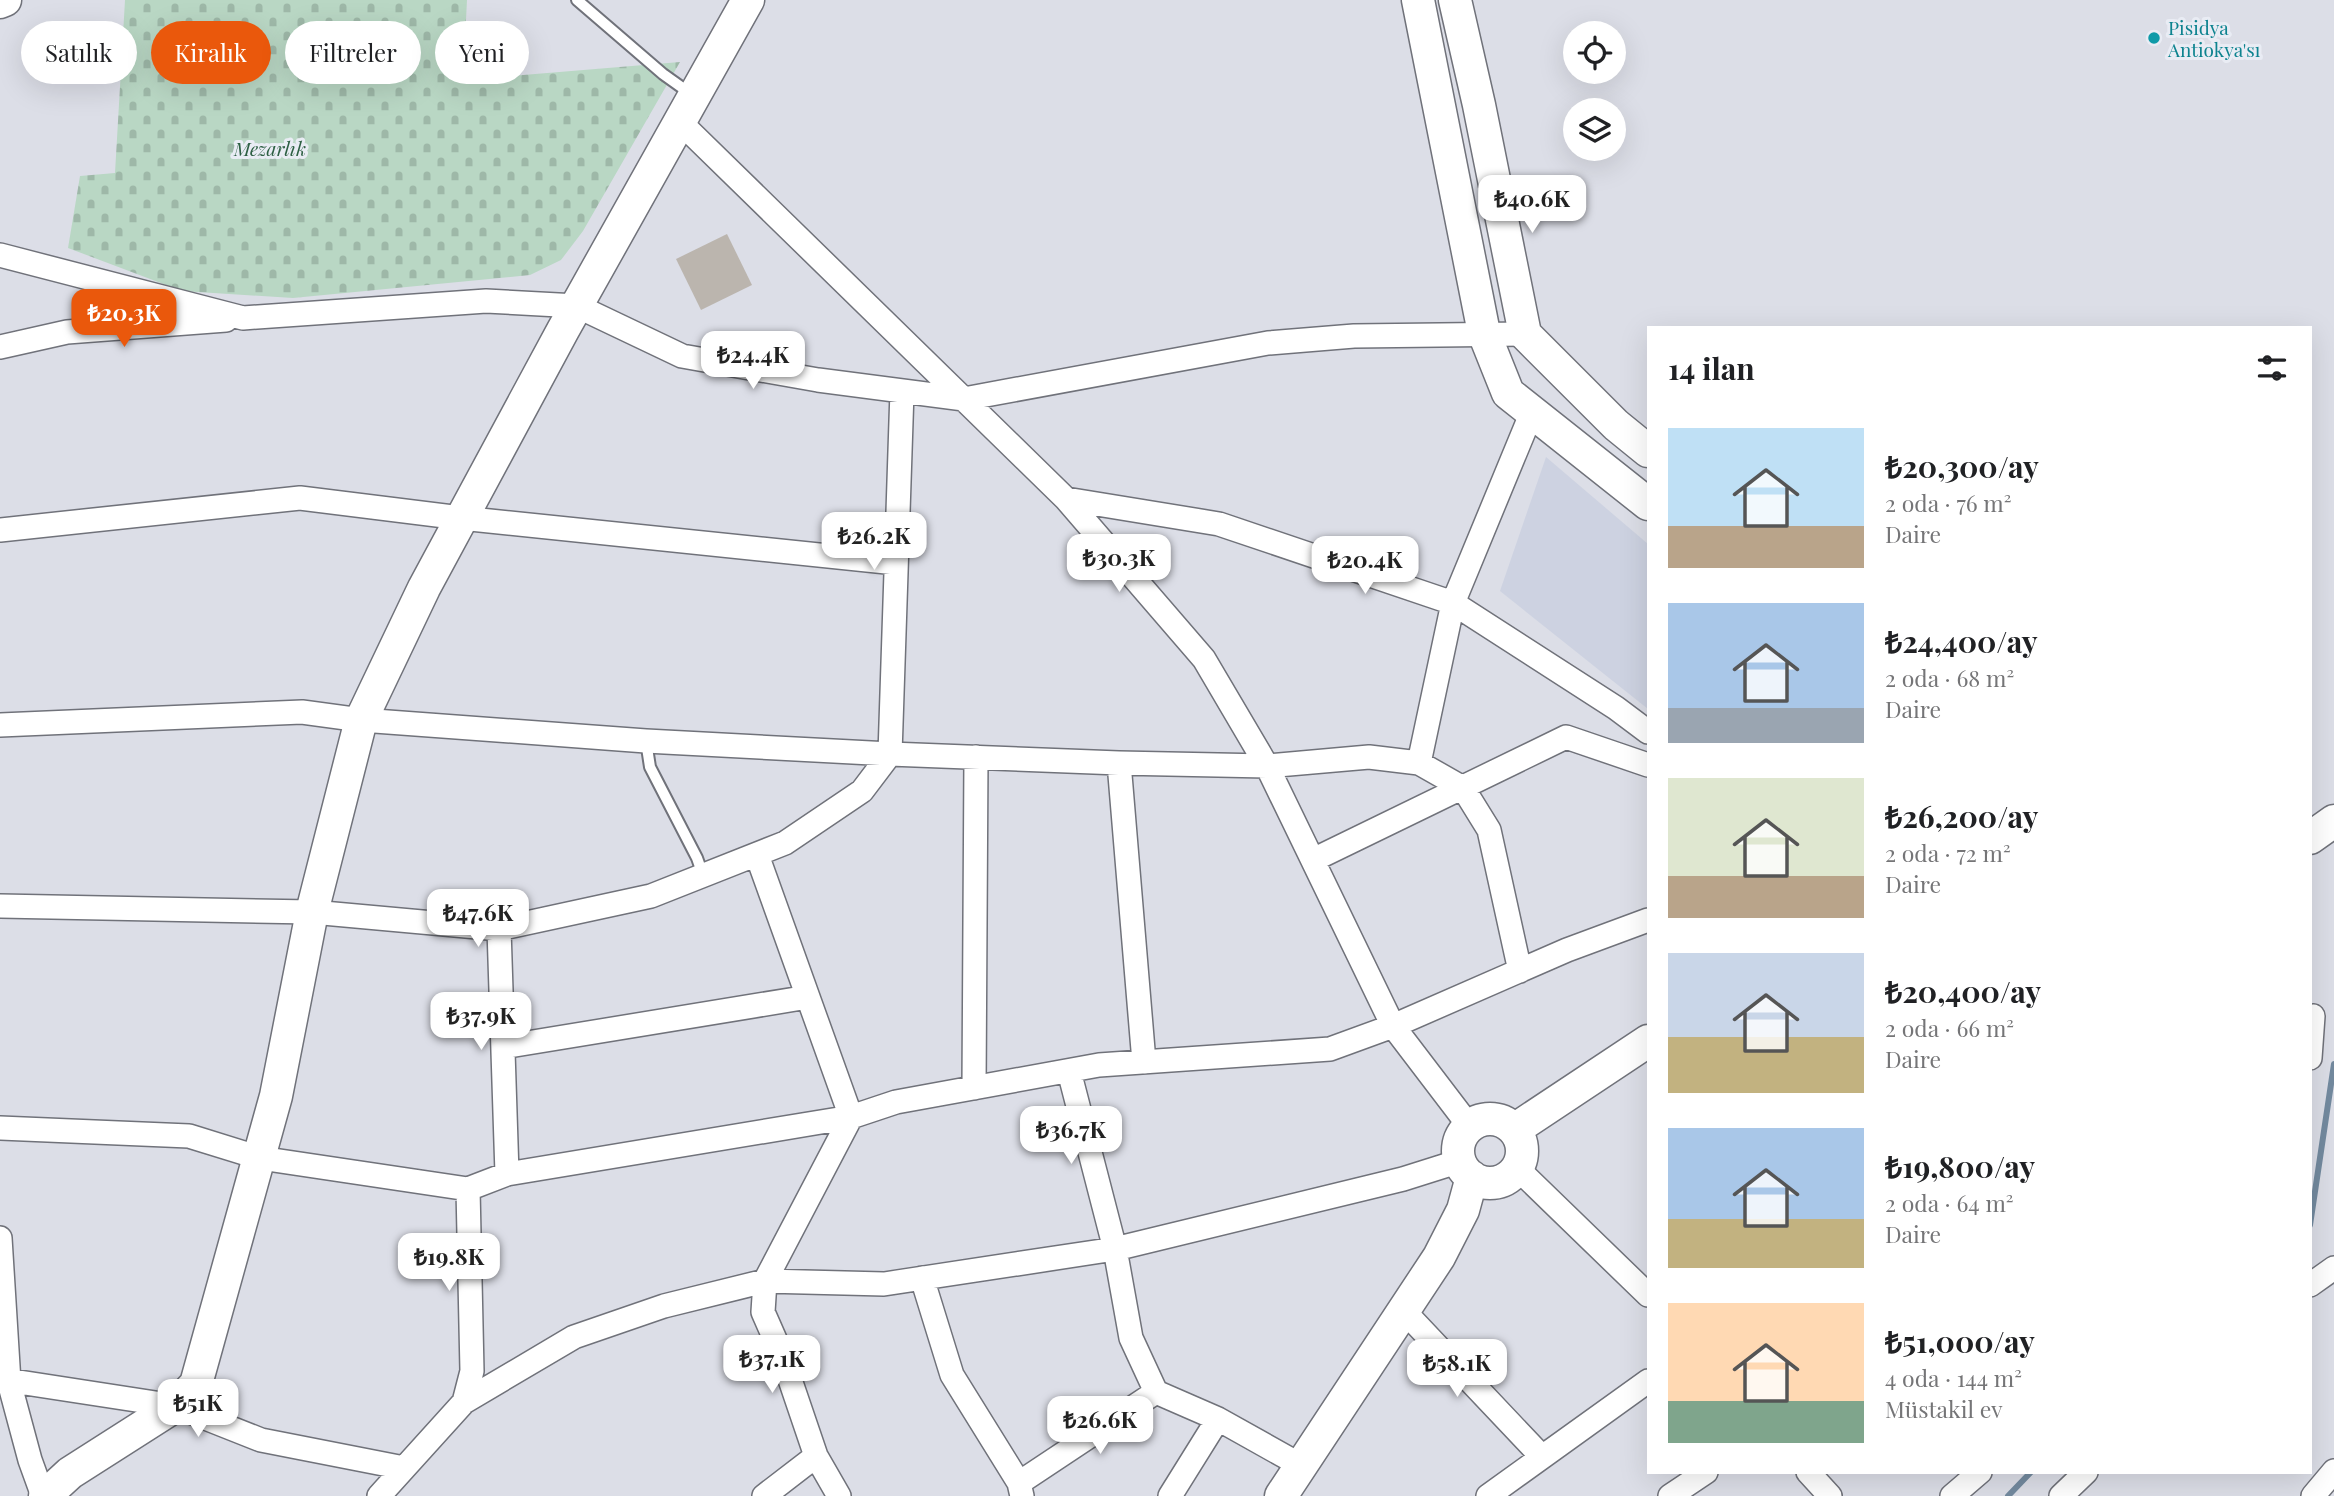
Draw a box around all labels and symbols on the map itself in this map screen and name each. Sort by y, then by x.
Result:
place label: Pisidya Antiokya'sı [2167,14,2261,62]
marker: Pisidya Antiokya'sı [2146,30,2162,46]
park label: Mezarlık [233,135,306,161]
pin: ₺40.6K [1475,176,1589,235]
pin: ₺20.3K [67,290,181,349]
pin: ₺24.4K [696,332,810,391]
pin: ₺26.2K [817,512,931,572]
pin: ₺30.3K [1062,534,1176,594]
pin: ₺20.4K [1308,536,1422,596]
pin: ₺47.6K [421,890,535,949]
pin: ₺37.9K [424,992,538,1052]
pin: ₺36.7K [1014,1106,1128,1166]
pin: ₺19.8K [392,1234,506,1293]
pin: ₺37.1K [715,1336,829,1395]
pin: ₺58.1K [1400,1340,1514,1399]
pin: ₺51K [157,1380,239,1439]
pin: ₺26.6K [1043,1396,1157,1456]

